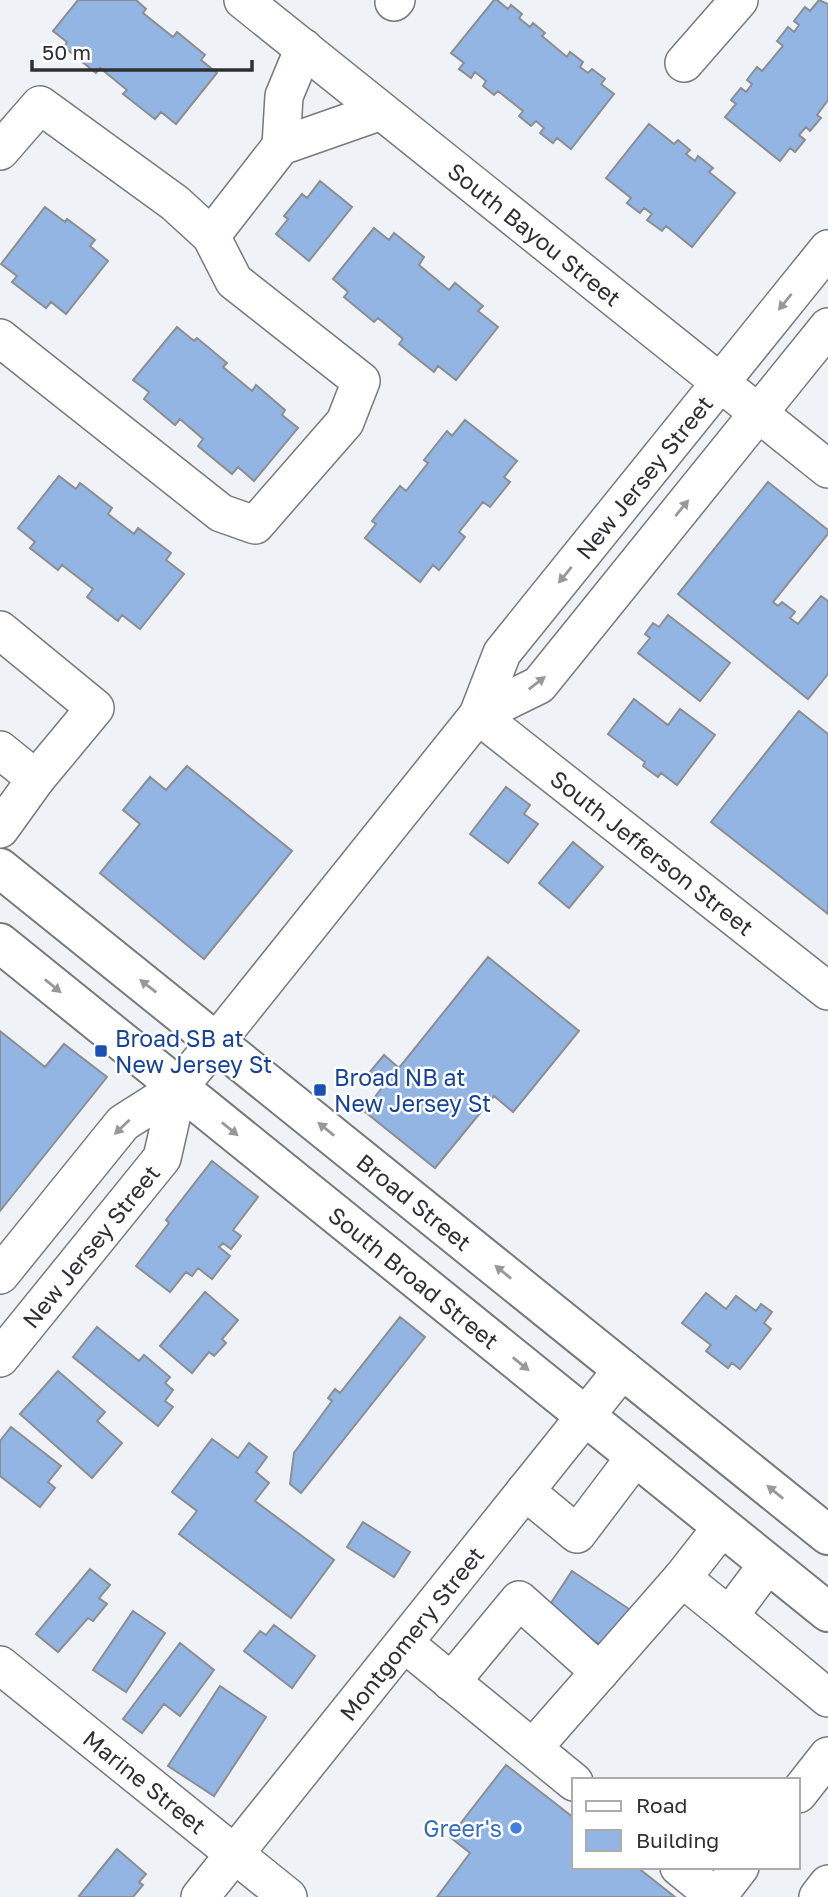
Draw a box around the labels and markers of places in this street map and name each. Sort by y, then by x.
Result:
place label: Broad SB at New Jersey St [115,1024,272,1078]
marker: Broad SB at New Jersey St [93,1043,109,1059]
place label: Broad NB at New Jersey St [334,1063,491,1117]
marker: Broad NB at New Jersey St [312,1082,328,1098]
place label: Greer's [423,1814,502,1842]
marker: Greer's [508,1820,524,1836]

